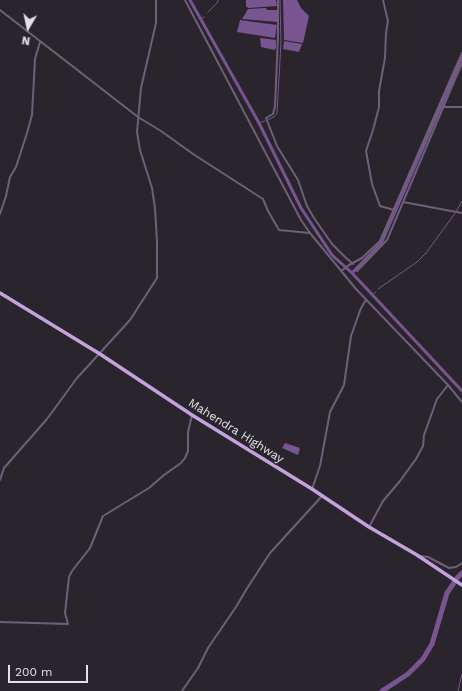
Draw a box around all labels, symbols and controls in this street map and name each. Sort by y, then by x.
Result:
north arrow [8,8,48,48]
text: N [21,33,31,47]
street label: Mahendra Highway [185,396,287,466]
scale bar [10,657,90,683]
text: 200 m [15,665,52,679]

